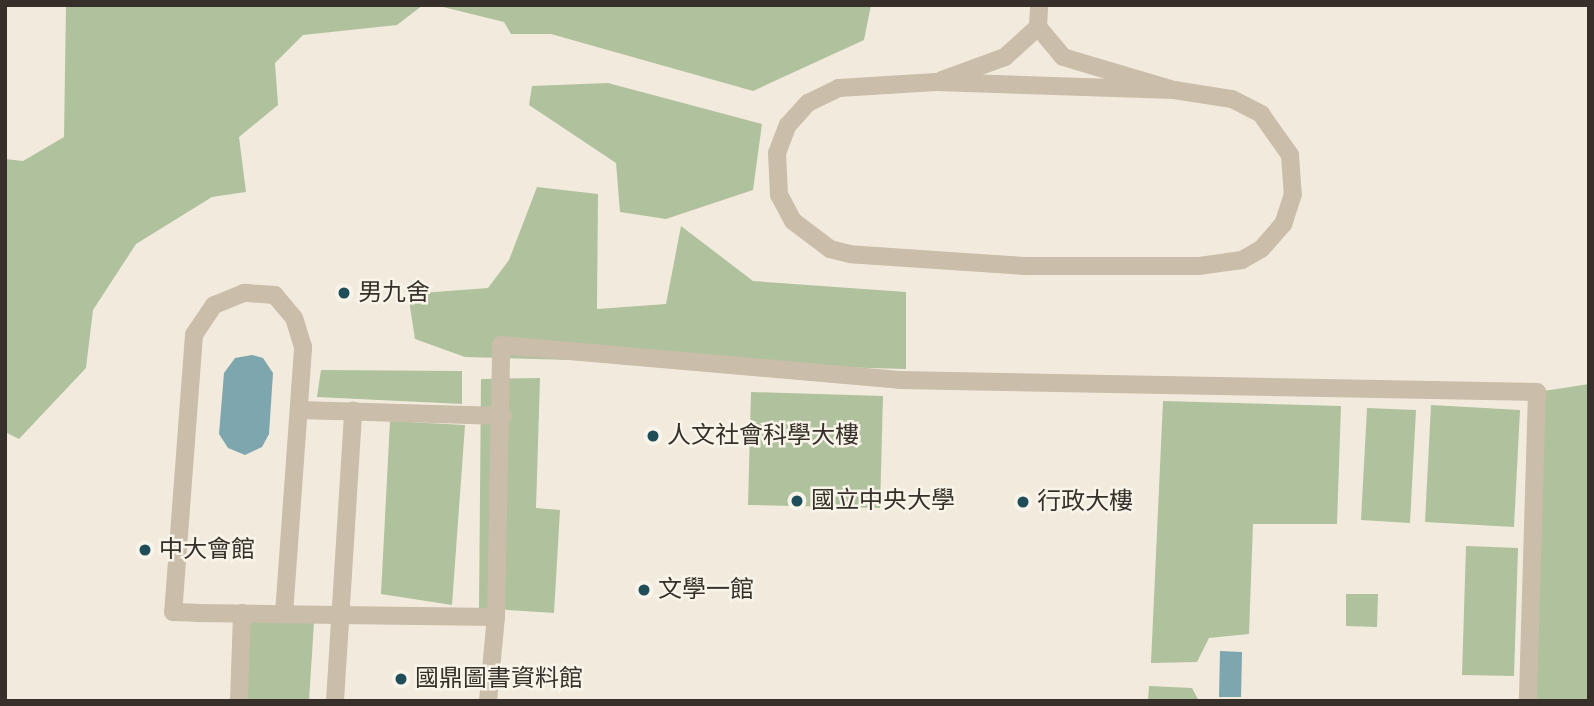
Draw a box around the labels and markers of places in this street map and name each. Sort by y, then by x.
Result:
place label: 男九舍 [358,279,430,307]
marker: 男九舍 [336,285,352,301]
place label: 人文社會科學大樓 [667,422,859,450]
marker: 人文社會科學大樓 [645,428,661,444]
place label: 國立中央大學 [811,487,955,515]
place label: 行政大樓 [1037,488,1133,516]
marker: 國立中央大學 [789,493,805,509]
marker: 行政大樓 [1015,494,1031,510]
place label: 中大會館 [159,536,255,564]
marker: 中大會館 [137,542,153,558]
place label: 文學一館 [658,576,754,604]
marker: 文學一館 [636,582,652,598]
place label: 國鼎圖書資料館 [415,665,583,693]
marker: 國鼎圖書資料館 [393,671,409,687]

